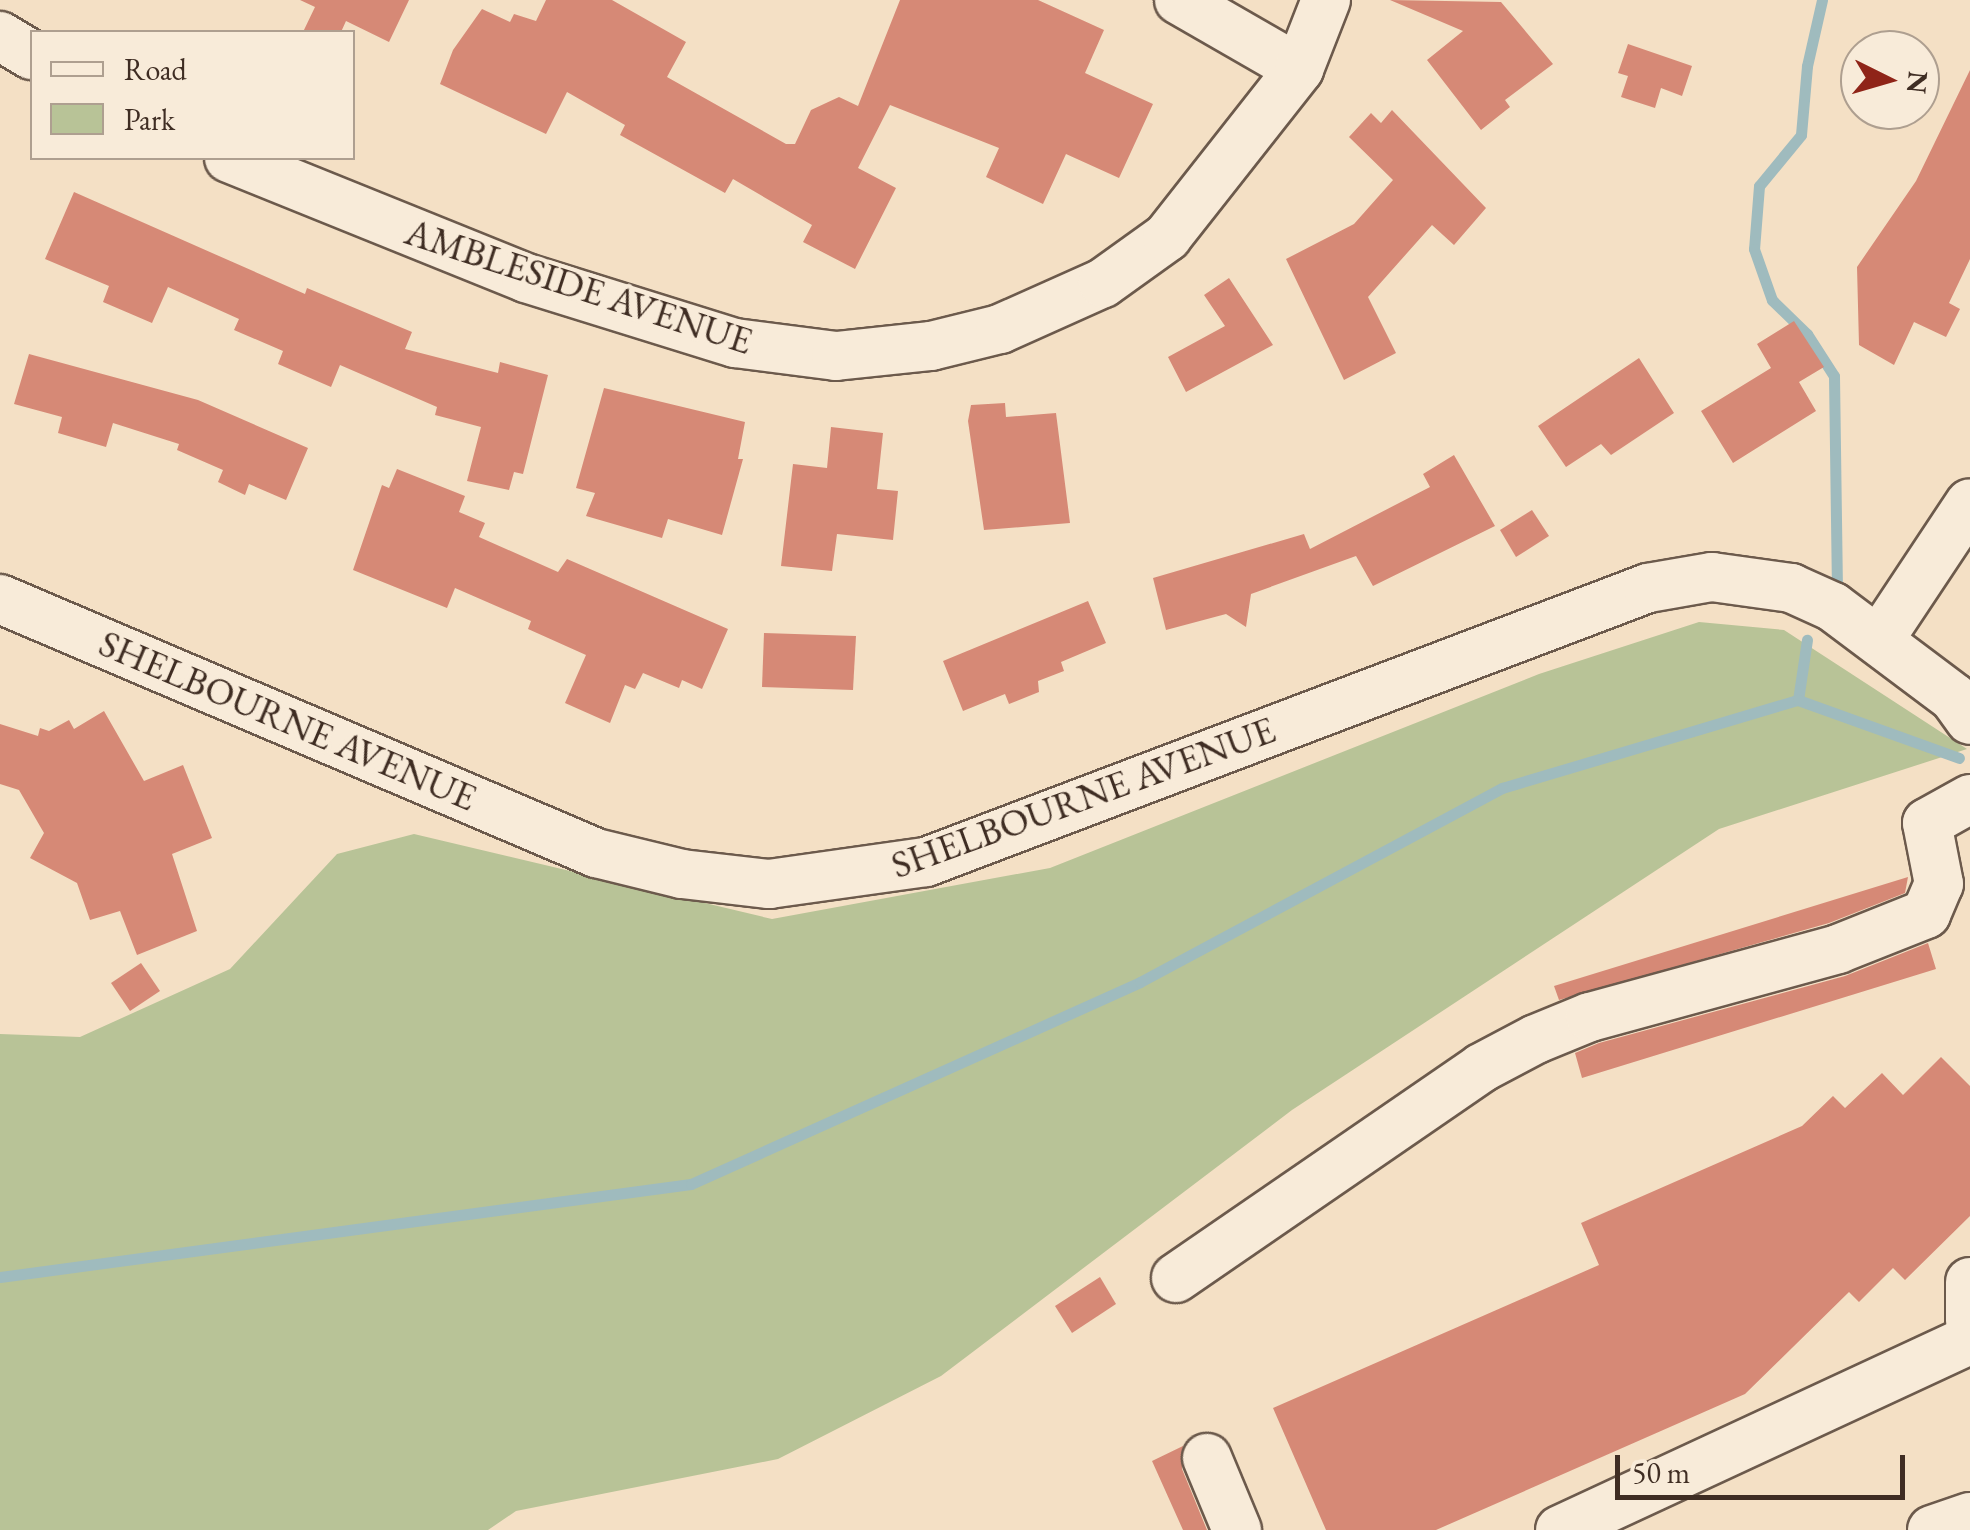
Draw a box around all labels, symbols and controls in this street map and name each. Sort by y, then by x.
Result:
legend [30,30,355,160]
north arrow [1840,30,1940,130]
text: Road [124,50,187,89]
text: N [1899,70,1937,95]
text: Park [124,100,175,139]
street label: AMBLESIDE AVENUE [400,208,758,364]
street label: SHELBOURNE AVENUE [93,620,483,820]
street label: SHELBOURNE AVENUE [885,706,1281,888]
scale bar [1620,1435,1910,1497]
text: 50 m [1632,1453,1690,1492]

